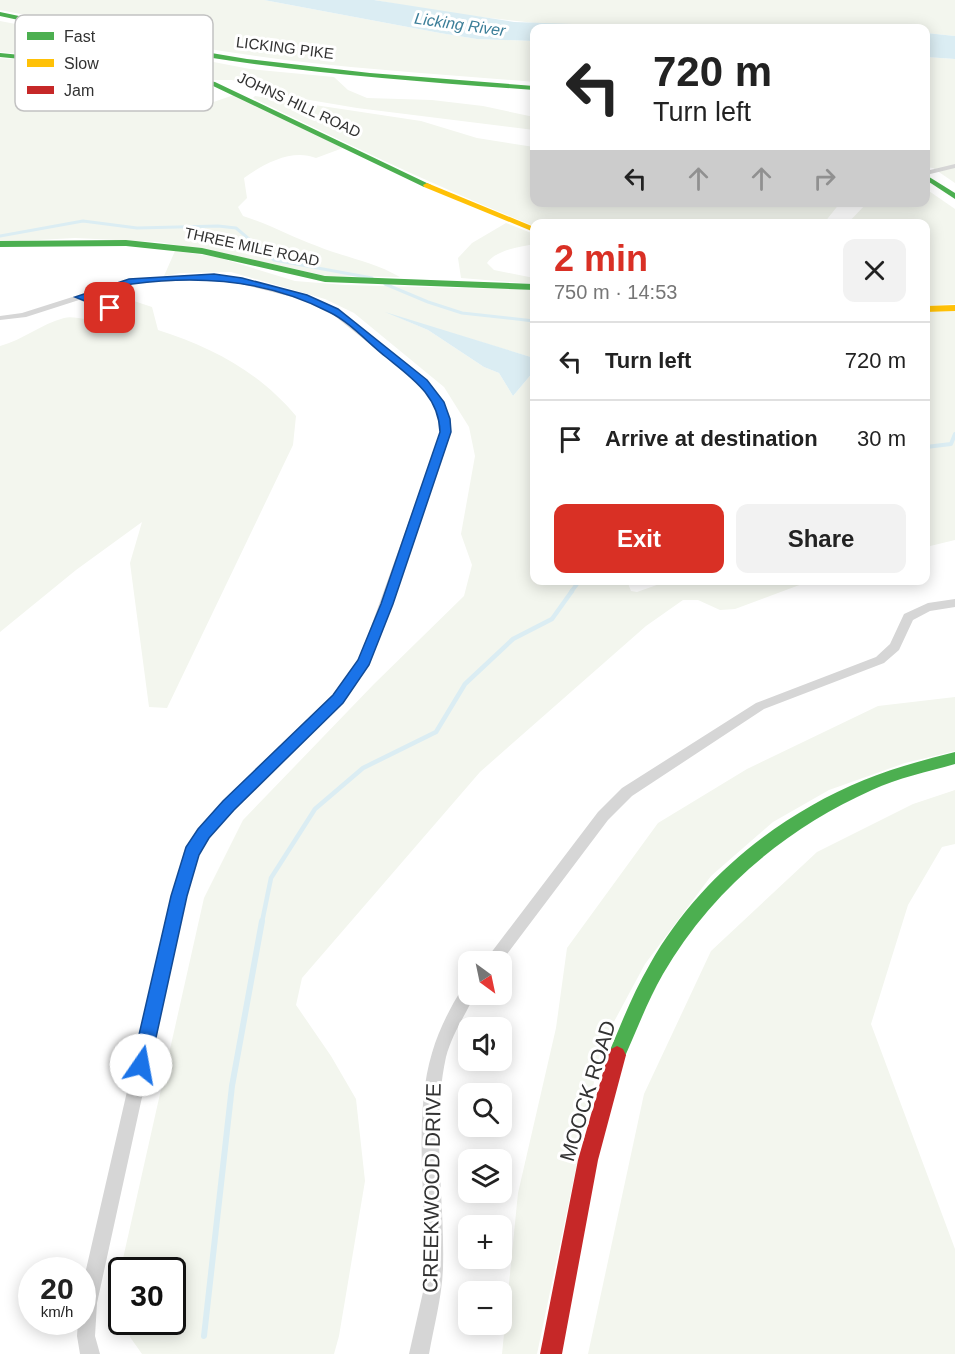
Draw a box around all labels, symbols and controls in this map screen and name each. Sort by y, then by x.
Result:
water label: Licking River [413,10,507,39]
legend [15,15,213,111]
text: Fast [64,28,96,45]
street label: LICKING PIKE [235,33,335,62]
icon: left [554,48,632,126]
text: 720 m [653,48,772,95]
text: Slow [64,55,99,72]
street label: JOHNS HILL ROAD [235,69,364,141]
text: Jam [64,82,94,99]
text: Turn left [653,97,751,127]
icon: left [619,162,652,195]
icon: ahead [682,162,715,195]
icon: ahead [745,162,778,195]
icon: right [808,162,841,195]
street label: THREE MILE ROAD [183,224,321,269]
text: 2 min [554,238,648,279]
button: close [843,239,906,302]
text: 750 m · 14:53 [554,281,677,303]
pin [84,282,135,333]
icon: arrive [93,291,126,324]
icon: left [554,345,587,378]
text: Turn left [605,348,691,373]
text: 720 m [845,348,906,373]
icon: arrive [554,423,587,456]
text: Arrive at destination [605,426,818,451]
text: 30 m [857,426,906,451]
button: Exit [554,504,724,573]
button: Share [736,504,906,573]
north arrow [458,951,512,1005]
map controls [458,951,512,1335]
button: sound [458,1017,512,1071]
street label: MOOCK ROAD [555,1018,620,1164]
position arrow [109,1033,173,1097]
street label: CREEKWOOD DRIVE [418,1083,445,1293]
button: search [458,1083,512,1137]
button: layers [458,1149,512,1203]
button: + [458,1215,512,1269]
speed limit sign: 30 [108,1257,186,1335]
text: 20 [40,1272,74,1305]
button: − [458,1281,512,1335]
text: km/h [41,1303,73,1320]

